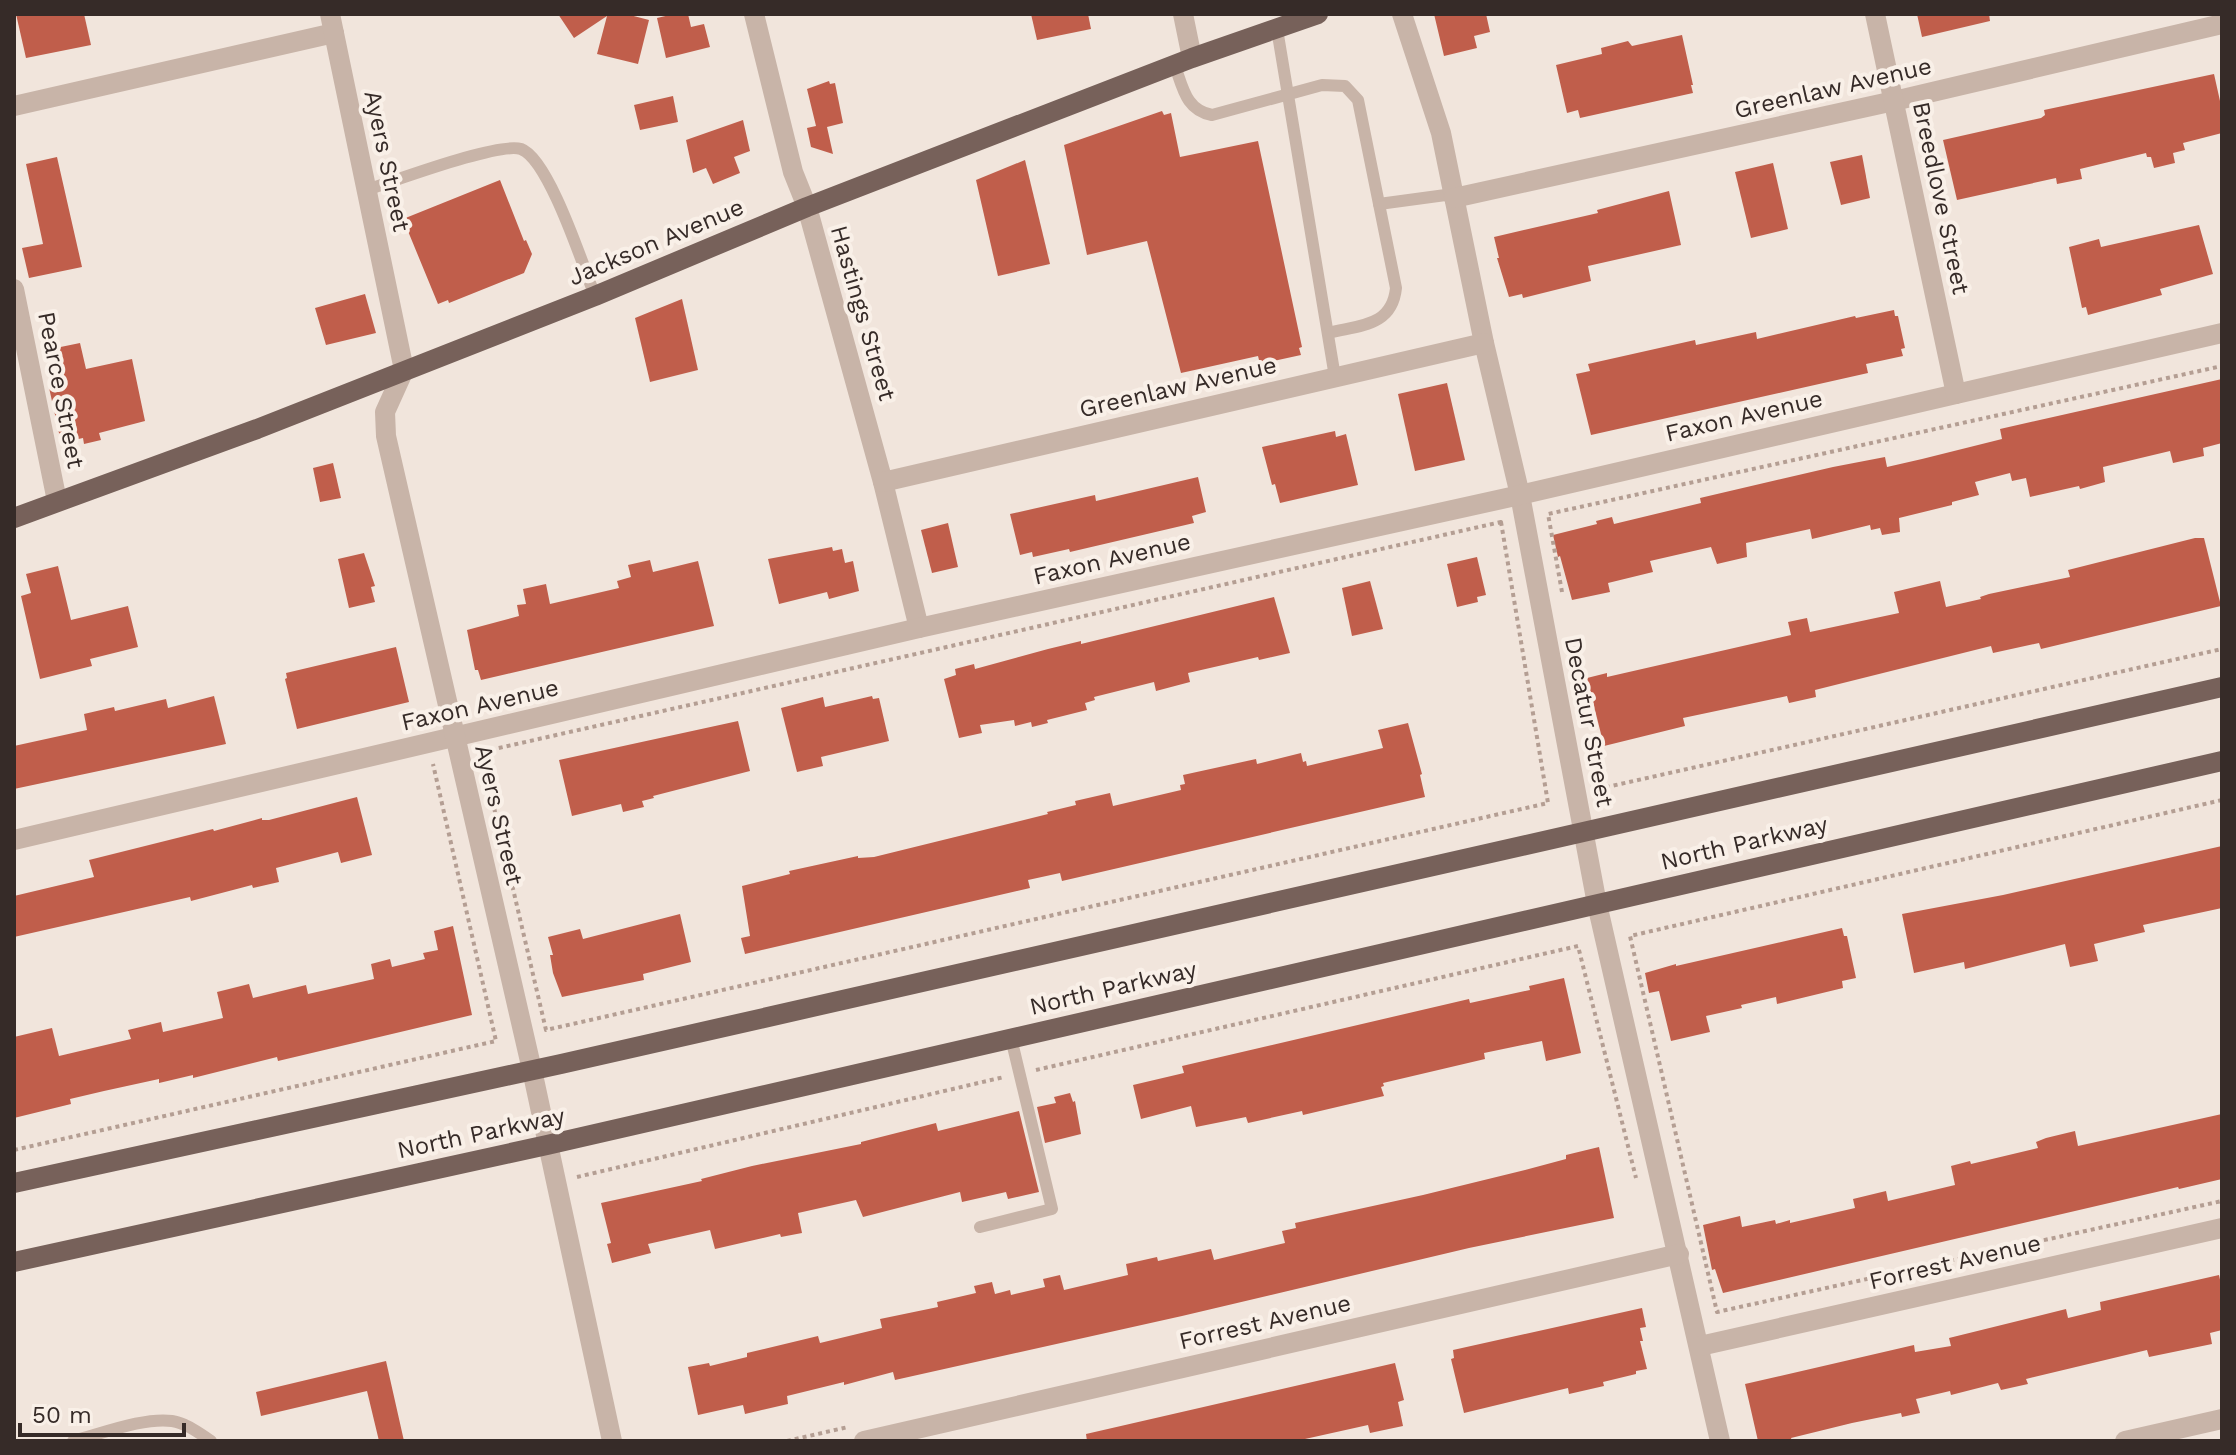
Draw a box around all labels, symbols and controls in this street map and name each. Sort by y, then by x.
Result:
street label: Greenlaw Avenue [1732,52,1934,124]
street label: Ayers Street [358,88,416,234]
street label: Breedlove Street [1907,99,1975,297]
street label: Jackson Avenue [564,192,748,292]
street label: Hastings Street [825,222,901,404]
street label: Pearce Street [32,309,90,471]
street label: Greenlaw Avenue [1077,351,1279,423]
street label: Faxon Avenue [1663,384,1825,448]
street label: Faxon Avenue [1031,527,1193,591]
street label: Decatur Street [1559,635,1619,809]
street label: Faxon Avenue [399,673,561,737]
street label: Ayers Street [469,742,529,888]
street label: North Parkway [1658,810,1831,876]
street label: North Parkway [1027,955,1200,1021]
street label: North Parkway [395,1101,568,1164]
street label: Forrest Avenue [1866,1229,2044,1295]
street label: Forrest Avenue [1176,1289,1354,1355]
scale bar [20,1387,184,1437]
text: 50 m [32,1401,92,1429]

